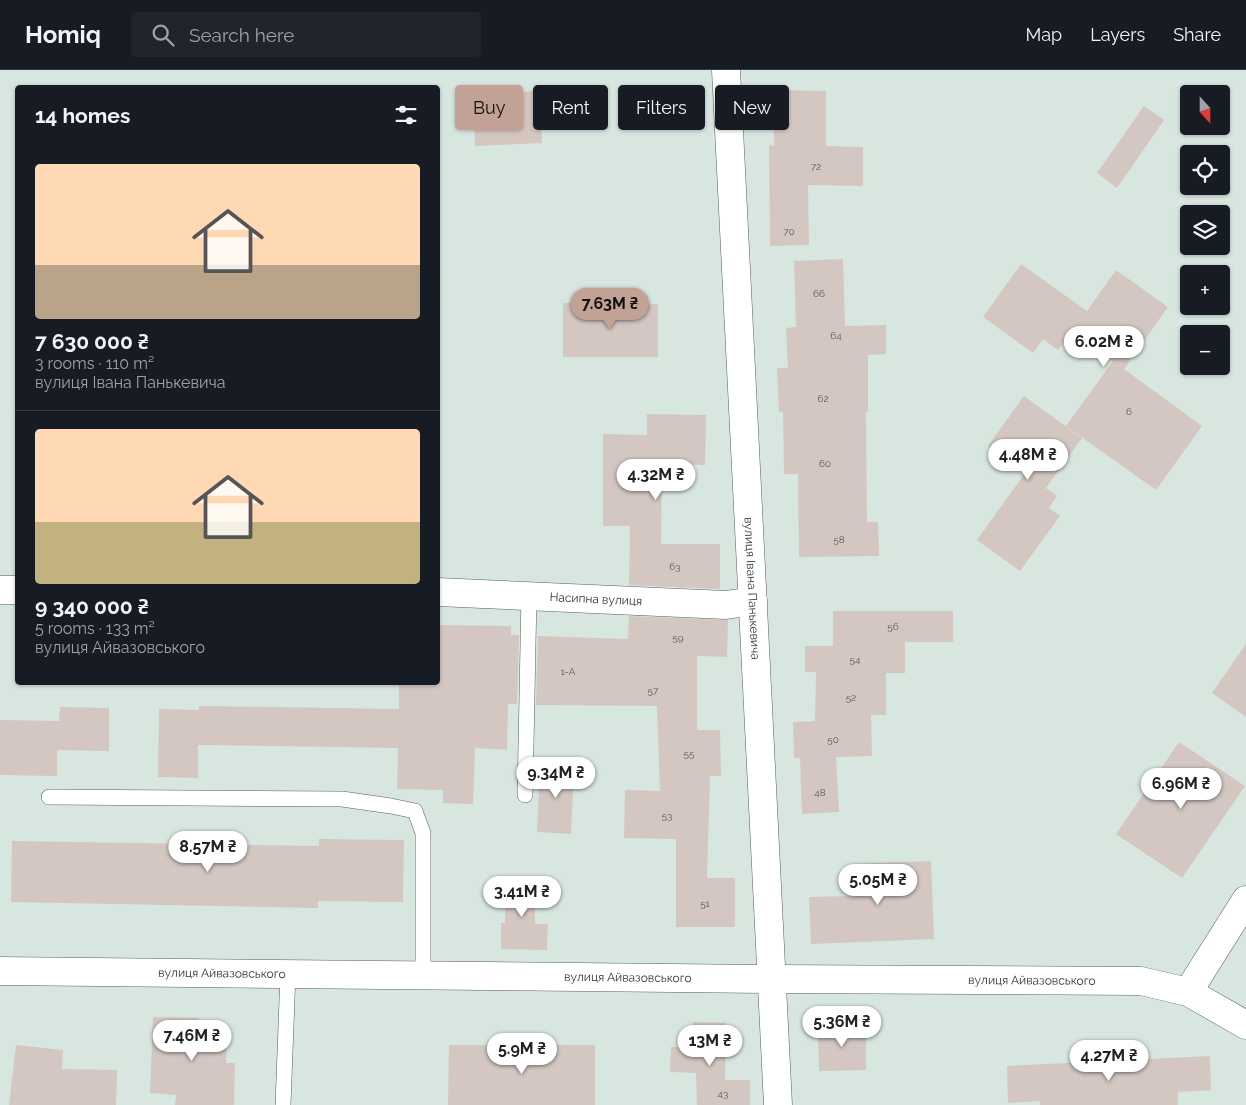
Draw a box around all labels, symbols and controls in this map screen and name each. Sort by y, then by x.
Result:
search box [131,12,481,57]
text: Homiq [25,20,101,49]
icon: search [149,21,177,49]
text: Search here [189,24,294,46]
text: Map [1026,24,1062,45]
text: Layers [1090,24,1145,45]
text: Share [1173,24,1221,45]
chip: Buy [455,85,523,130]
chip: Rent [533,85,608,130]
chip: Filters [618,85,705,130]
chip: New [715,85,789,130]
north arrow [1180,85,1230,135]
map controls [1180,85,1230,375]
icon: filters [392,101,420,129]
text: 14 homes [35,103,130,128]
button: locate [1180,145,1230,195]
house number: 72 [811,161,821,172]
icon: home [183,196,273,286]
button: layers [1180,205,1230,255]
house number: 70 [783,226,795,237]
button: + [1180,265,1230,315]
pin: 7.63M ₴ [564,288,656,330]
house number: 66 [813,288,825,299]
text: 7.63M ₴ [582,294,638,313]
button: − [1180,325,1230,375]
pin: 6.02M ₴ [1058,326,1150,368]
text: 7 630 000 ₴ [35,329,149,354]
house number: 64 [830,330,842,341]
text: 6.02M ₴ [1075,332,1133,351]
text: 3 rooms · 110 m² [35,354,154,373]
text: вулиця Івана Панькевича [35,373,225,392]
house number: 62 [817,393,829,404]
house number: 6 [1126,406,1132,417]
pin: 4.48M ₴ [982,438,1074,481]
text: 4.48M ₴ [999,445,1057,464]
pin: 4.32M ₴ [610,458,702,501]
house number: 60 [819,458,831,469]
icon: home [183,462,273,552]
text: 4.32M ₴ [628,465,684,484]
street label: вулиця Івана Панькевича [741,517,763,660]
house number: 58 [833,534,845,545]
house number: 63 [669,561,681,572]
street label: Насипна вулиця [549,590,642,608]
text: 9 340 000 ₴ [35,594,149,619]
text: 5 rooms · 133 m² [35,619,155,638]
house number: 56 [887,621,899,632]
house number: 59 [672,632,684,643]
text: вулиця Айвазовського [35,638,205,657]
house number: 54 [850,654,861,665]
house number: 1-А [560,666,576,677]
house number: 57 [648,685,659,696]
house number: 52 [846,692,856,703]
house number: 50 [827,734,839,745]
house number: 55 [684,748,695,759]
pin: 9.34M ₴ [510,756,602,799]
text: 9.34M ₴ [527,763,585,782]
pin: 6.96M ₴ [1135,768,1227,810]
text: 6.96M ₴ [1152,774,1210,793]
house number: 48 [814,787,826,798]
house number: 53 [662,810,672,821]
pin: 8.57M ₴ [162,830,254,873]
text: 8.57M ₴ [179,837,237,856]
pin: 5.05M ₴ [832,864,924,906]
text: 5.05M ₴ [849,870,907,889]
pin: 3.41M ₴ [476,876,568,918]
text: 3.41M ₴ [494,882,550,901]
house number: 51 [700,898,711,909]
street label: вулиця Айвазовського [158,966,286,981]
street label: вулиця Айвазовського [564,970,692,985]
street label: вулиця Айвазовського [968,973,1096,988]
pin: 5.36M ₴ [796,1006,888,1048]
text: 5.36M ₴ [813,1012,871,1031]
pin: 7.46M ₴ [146,1020,238,1062]
pin: 13M ₴ [675,1024,745,1067]
text: 7.46M ₴ [164,1026,220,1045]
text: 13M ₴ [688,1031,732,1050]
pin: 5.9M ₴ [481,1032,563,1075]
text: 5.9M ₴ [498,1039,546,1058]
pin: 4.27M ₴ [1063,1040,1155,1082]
text: 4.27M ₴ [1081,1046,1137,1065]
house number: 43 [718,1088,728,1099]

